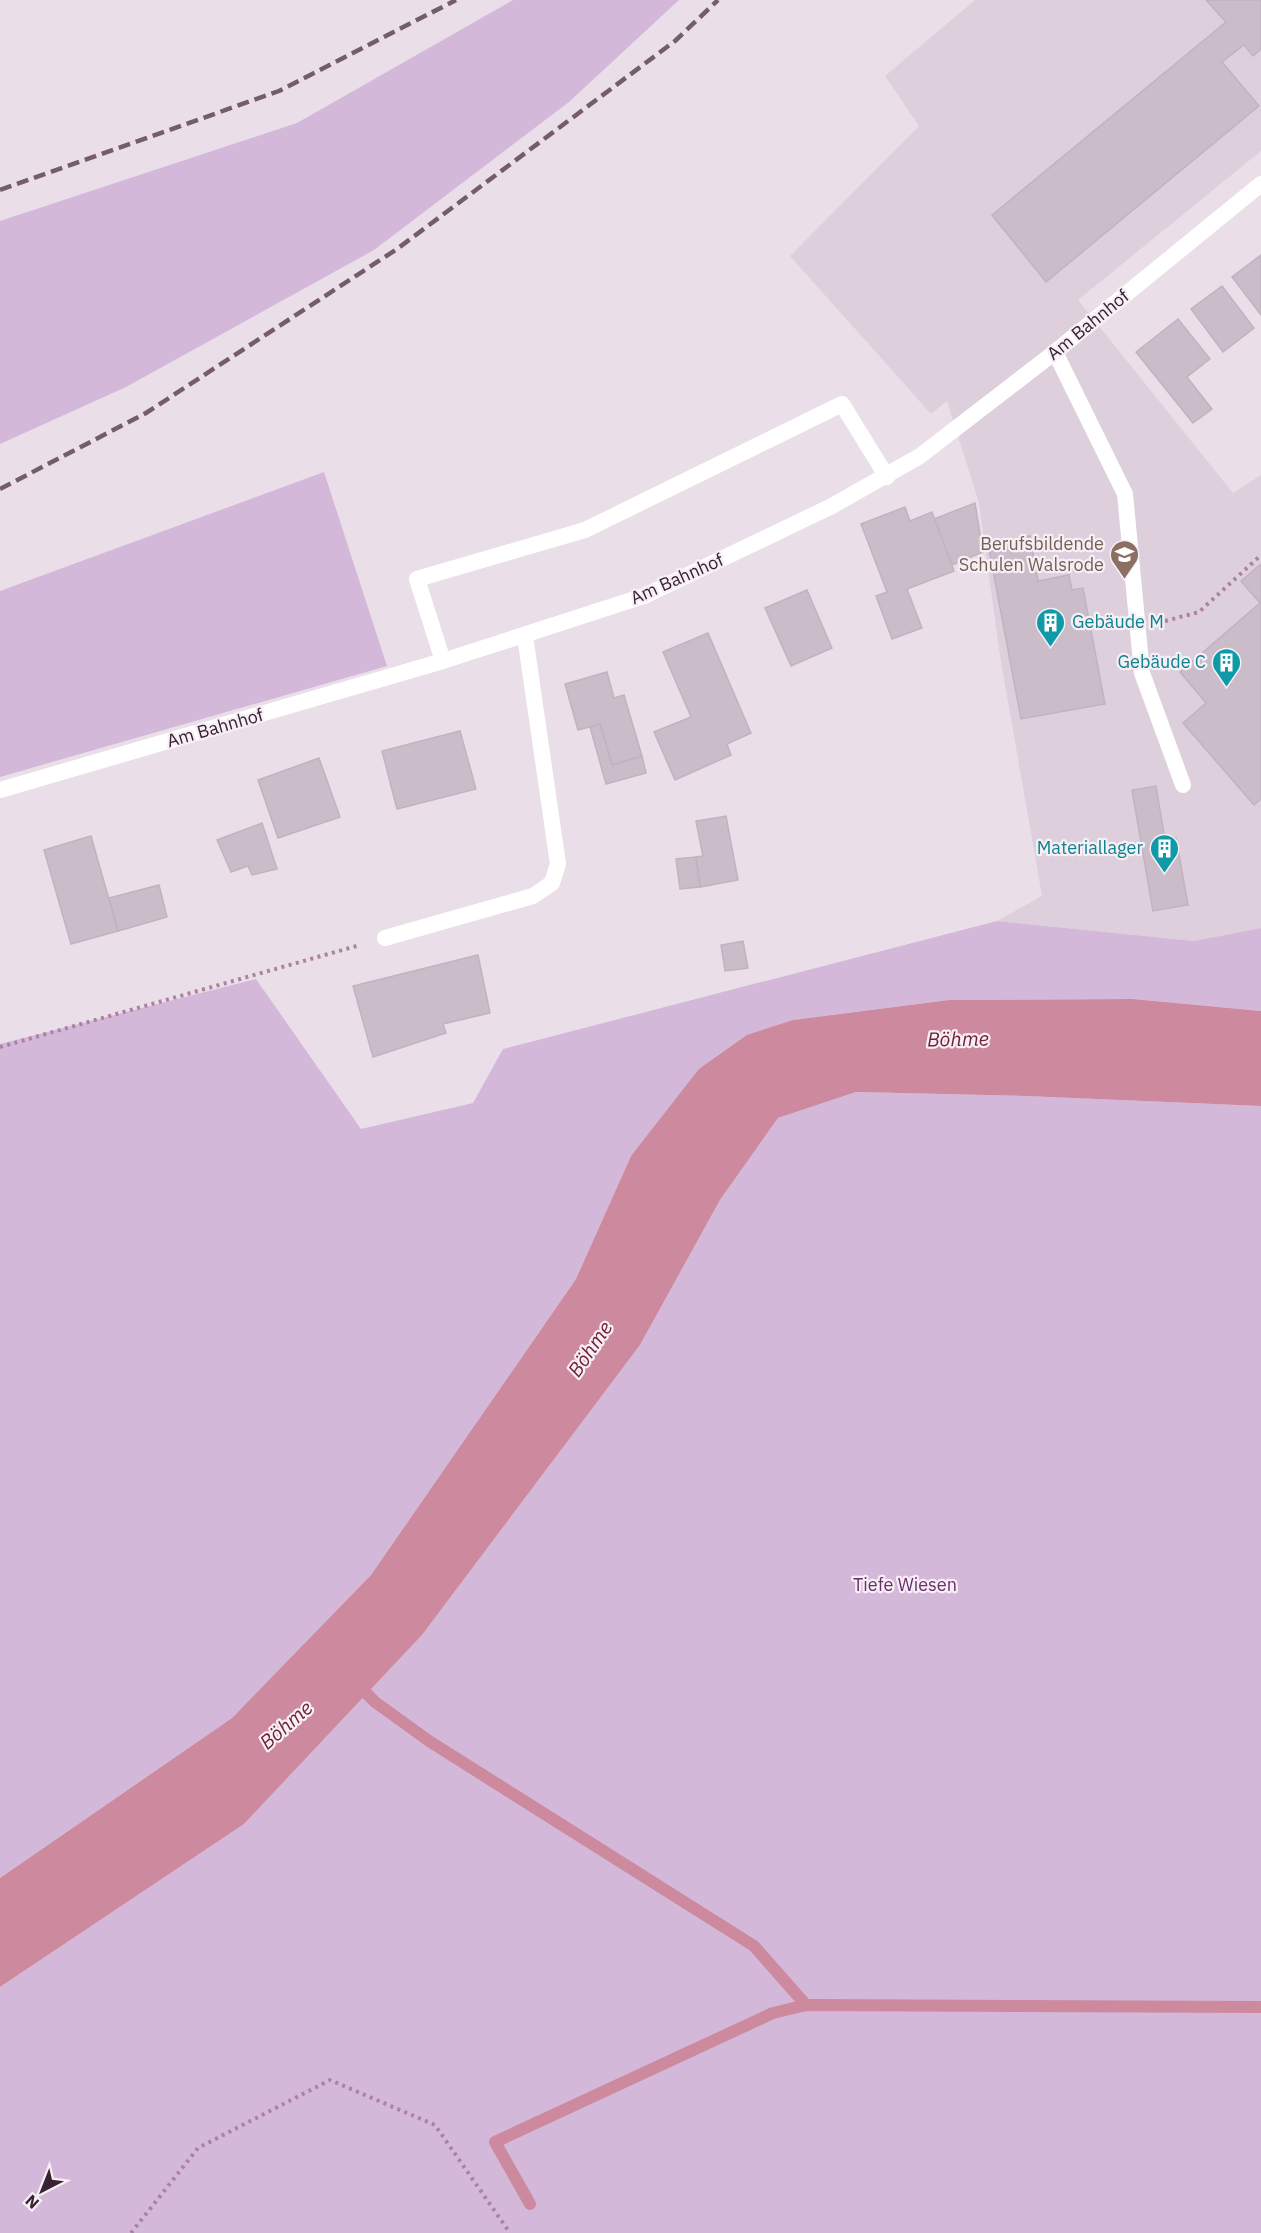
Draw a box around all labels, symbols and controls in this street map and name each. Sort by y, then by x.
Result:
street label: Am Bahnhof [1042,284,1134,365]
place label: Berufsbildende Schulen Walsrode [959,532,1104,576]
school or university icon: Berufsbildende Schulen Walsrode [1109,538,1141,580]
street label: Am Bahnhof [627,548,727,609]
building icon: Gebäude M [1035,606,1067,648]
place label: Gebäude M [1072,610,1164,633]
building icon: Gebäude C [1211,646,1243,688]
place label: Gebäude C [1118,650,1206,673]
street label: Am Bahnhof [164,703,266,752]
building icon: Materiallager [1148,832,1180,874]
place label: Materiallager [1037,836,1143,859]
water label: Böhme [927,1024,989,1053]
water label: Böhme [561,1316,618,1382]
park label: Tiefe Wiesen [853,1573,957,1596]
water label: Böhme [253,1694,318,1755]
north arrow [12,2161,72,2221]
text: N [21,2191,43,2213]

